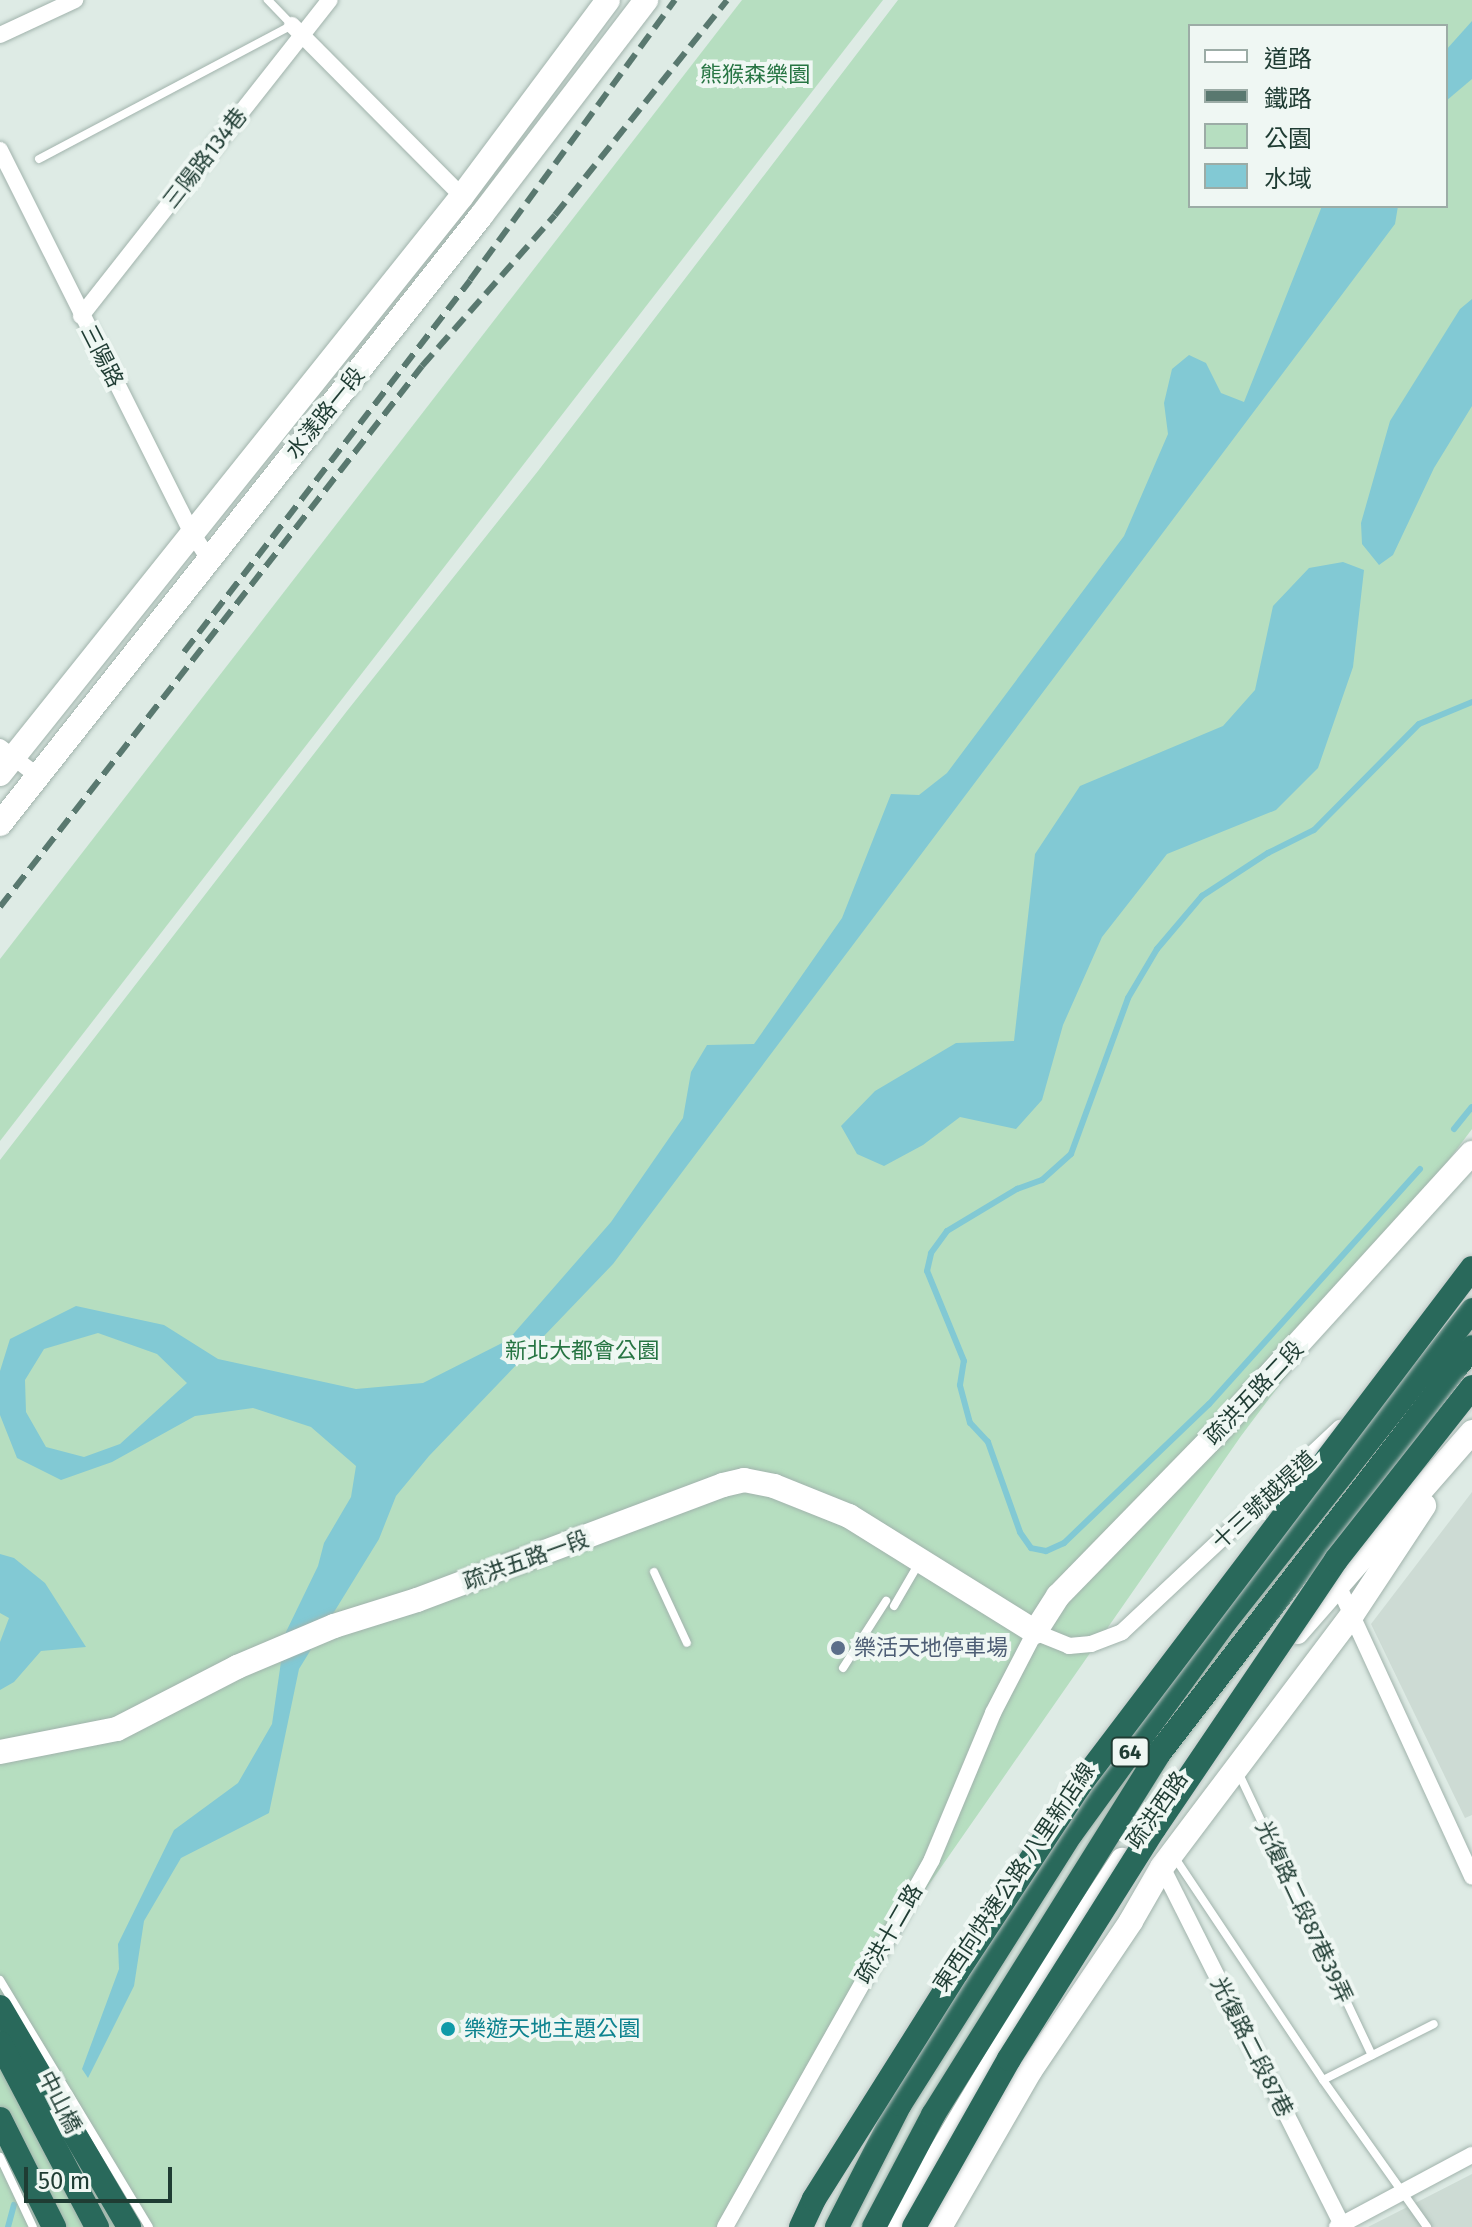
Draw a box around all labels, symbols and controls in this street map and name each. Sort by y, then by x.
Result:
legend [1188,24,1448,208]
text: 道路 [1264,45,1312,73]
park label: 熊猴森樂園 [700,62,810,88]
text: 鐵路 [1264,85,1312,113]
street label: 三陽路134巷 [158,103,252,213]
text: 公園 [1264,125,1312,153]
text: 水域 [1264,165,1312,193]
street label: 三陽路 [75,321,129,391]
street label: 水漾路一段 [280,362,370,464]
street label: 疏洪五路二段 [1199,1336,1309,1450]
park label: 新北大都會公園 [505,1338,659,1364]
street label: 十三號越堤道 [1207,1445,1321,1555]
street label: 疏洪五路一段 [459,1525,593,1595]
place label: 樂活天地停車場 [854,1635,1008,1661]
marker: 樂活天地停車場 [829,1639,847,1657]
road number: 64 [1110,1736,1150,1768]
street label: 東西向快速公路 八里新店線 [928,1758,1100,1996]
street label: 疏洪西路 [1121,1766,1193,1854]
street label: 光復路二段87巷39弄 [1250,1817,1358,2007]
street label: 疏洪十二路 [850,1880,928,1988]
street label: 光復路二段87巷 [1205,1973,1299,2121]
place label: 樂遊天地主題公園 [464,2016,640,2042]
marker: 樂遊天地主題公園 [439,2020,457,2038]
street label: 中山橋 [33,2067,87,2137]
scale bar [28,2151,176,2201]
text: 50 m [38,2167,90,2195]

